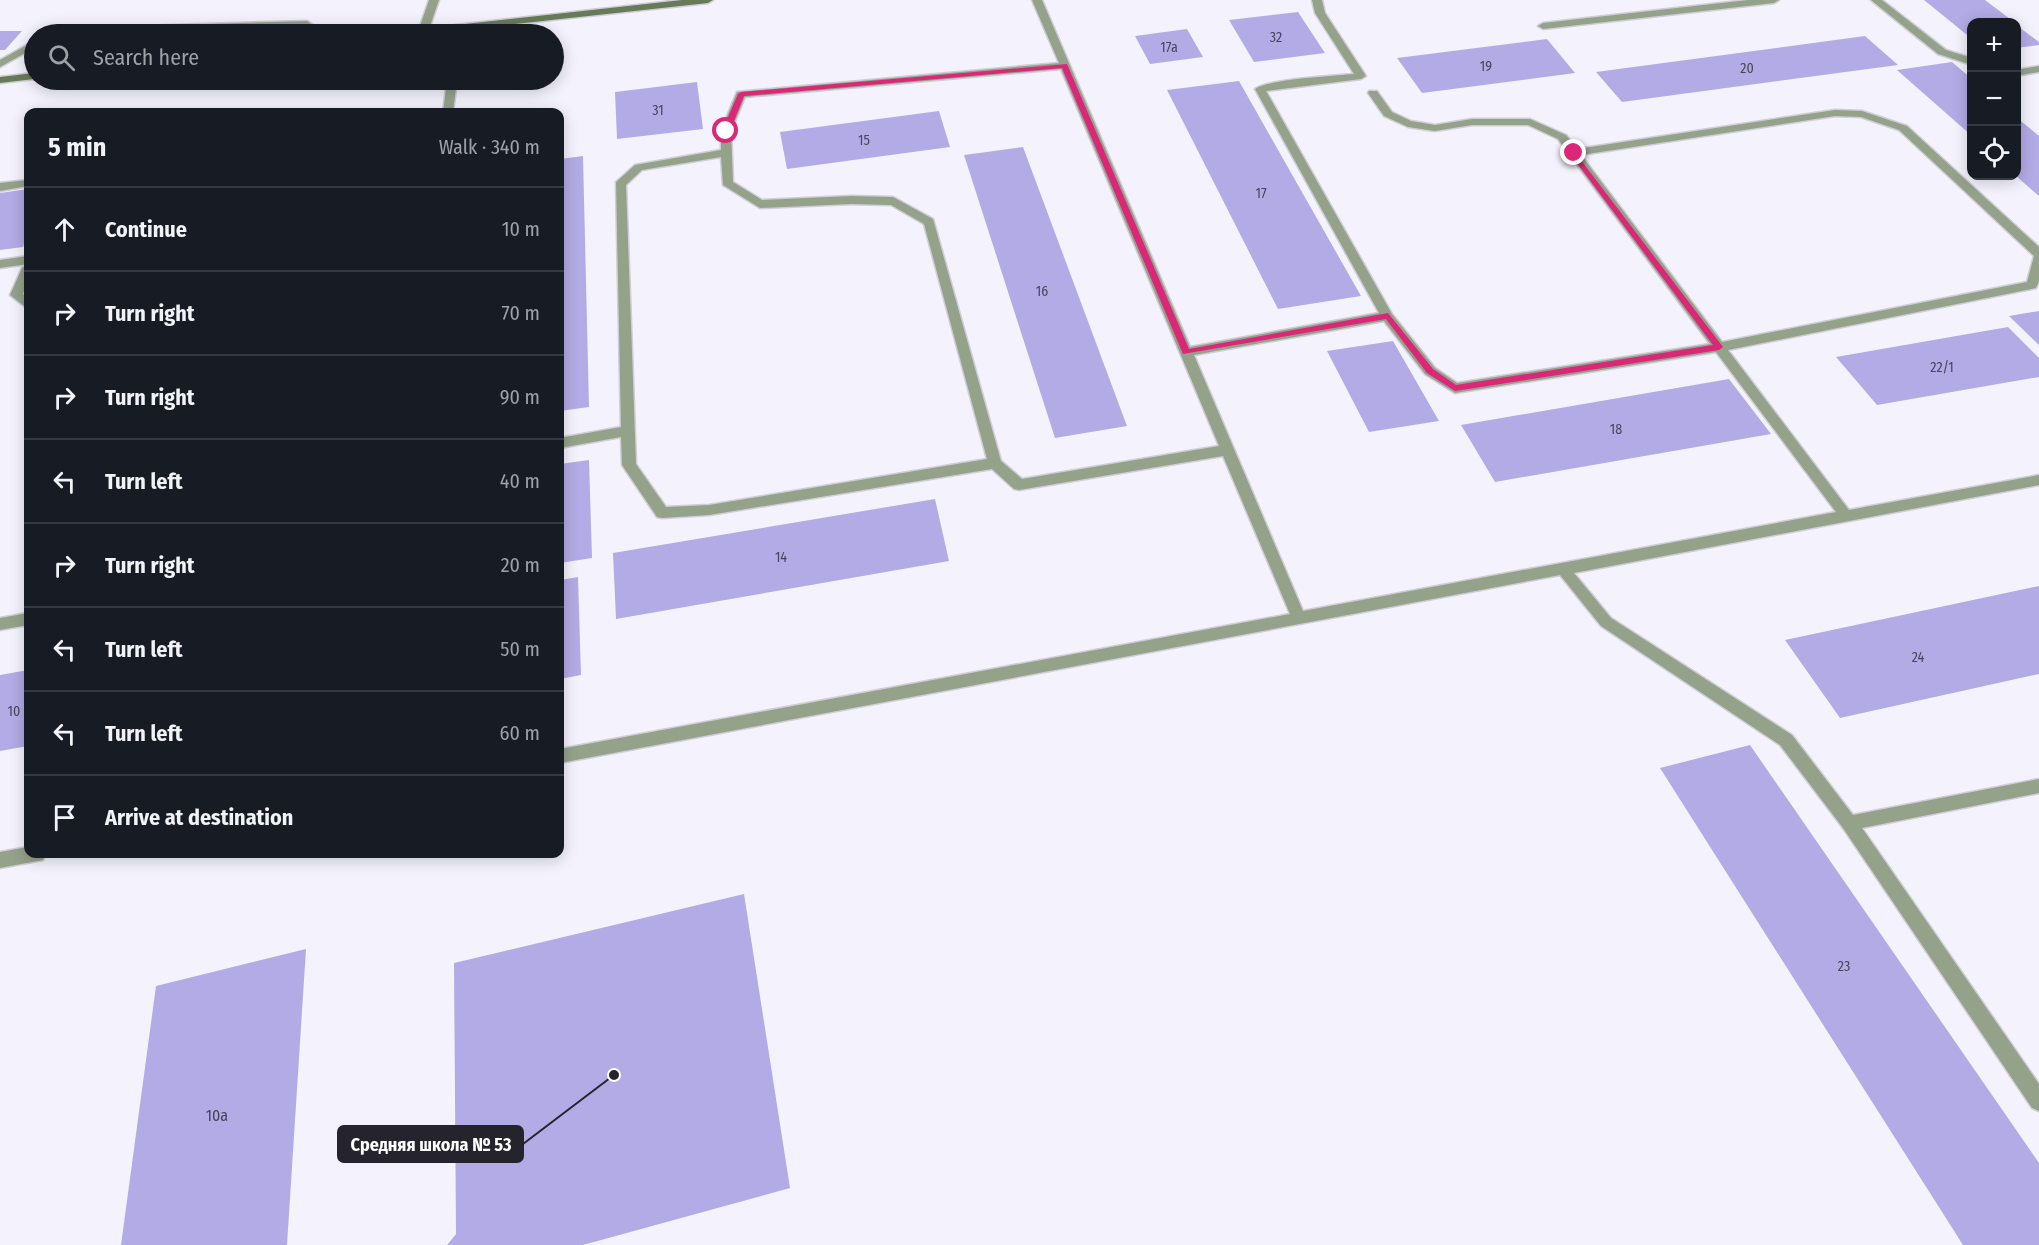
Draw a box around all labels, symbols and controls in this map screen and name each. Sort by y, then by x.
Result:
map controls [1967,18,2021,180]
button: + [1967,18,2021,72]
search box [24,24,564,90]
house number: 32 [1270,29,1282,46]
house number: 17а [1160,39,1178,56]
icon: search [45,41,78,74]
text: Search here [93,44,199,71]
house number: 19 [1480,58,1492,75]
house number: 20 [1740,60,1754,77]
button: − [1967,72,2021,126]
house number: 31 [652,102,664,119]
route start [712,117,738,143]
button: locate [1967,126,2021,180]
text: 5 min [48,132,106,163]
house number: 15 [858,132,870,149]
text: Walk · 340 m [439,135,540,159]
route end [1560,139,1586,165]
house number: 17 [1255,185,1267,202]
icon: ahead [48,213,81,246]
text: Continue [105,216,187,243]
text: 10 m [502,217,540,241]
house number: 16 [1036,283,1048,300]
icon: right [48,297,81,330]
text: Turn right [105,300,194,327]
text: 70 m [502,301,540,325]
house number: 22/1 [1930,359,1954,376]
icon: right [48,381,81,414]
text: Turn right [105,384,194,411]
text: 90 m [500,385,540,409]
house number: 18 [1610,421,1622,438]
icon: left [48,465,81,498]
text: Turn left [105,468,183,495]
text: 40 m [500,469,540,493]
icon: right [48,549,81,582]
house number: 14 [775,549,787,566]
text: Turn right [105,552,194,579]
text: 20 m [501,553,540,577]
icon: left [48,633,81,666]
text: Turn left [105,636,183,663]
text: 50 m [500,637,540,661]
house number: 24 [1912,649,1925,666]
house number: 10 [8,703,20,720]
icon: left [48,717,81,750]
text: Turn left [105,720,183,747]
text: 60 m [500,721,540,745]
icon: arrive [48,801,81,834]
text: Arrive at destination [105,804,293,831]
house number: 23 [1838,958,1850,975]
house number: 10а [206,1106,228,1125]
callout: Средняя школа № 53 [338,1126,523,1162]
text: Средняя школа № 53 [350,1134,512,1156]

